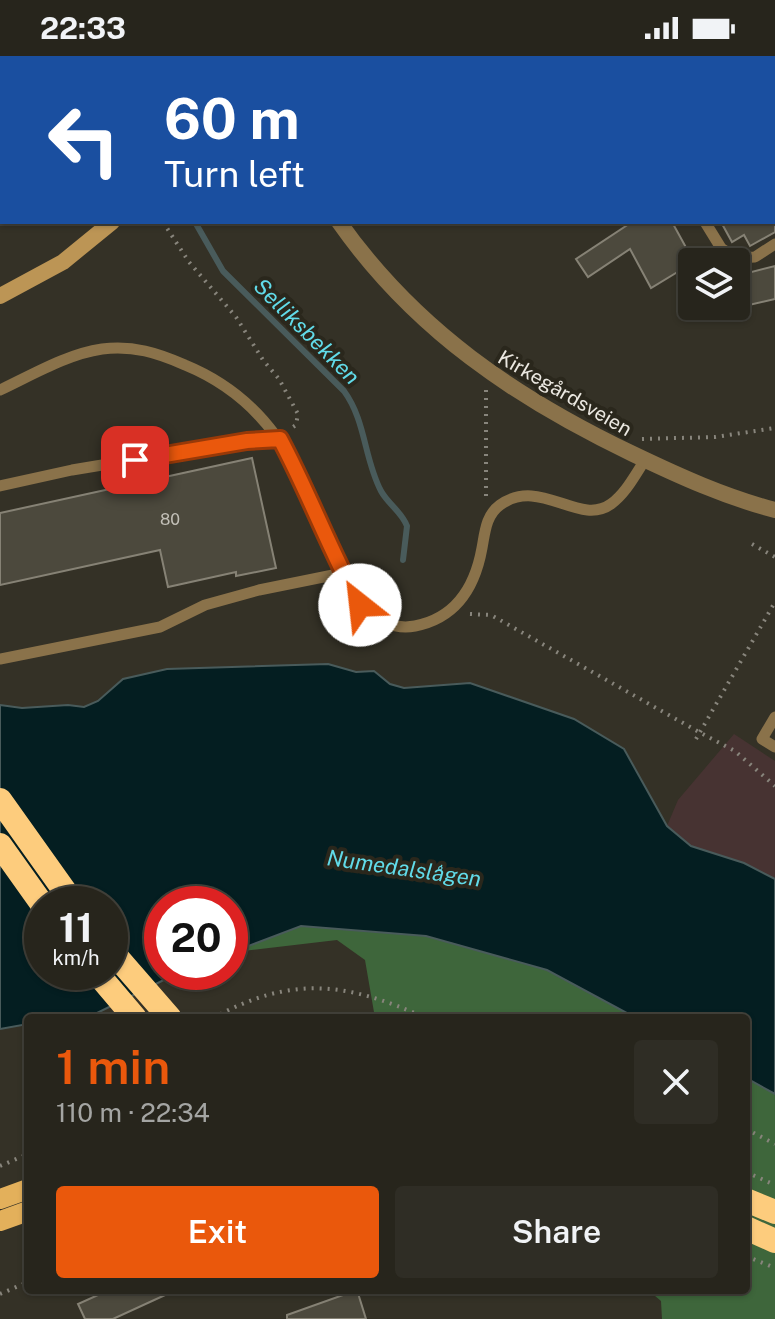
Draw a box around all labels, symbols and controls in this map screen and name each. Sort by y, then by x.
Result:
text: 22:33 [40,10,126,46]
text: 60 m [164,86,300,152]
icon: left [32,88,136,192]
text: Turn left [164,153,305,195]
map controls [678,248,750,320]
button: layers [678,248,750,320]
water label: Selliksbekken [249,273,365,389]
street label: Kirkegårdsveien [494,345,636,441]
pin [101,426,169,494]
icon: arrive [113,438,157,482]
house number: 80 [160,510,180,529]
position arrow [318,563,402,647]
water label: Numedalslågen [325,844,483,892]
speed limit sign: 20 [144,886,248,990]
text: 11 [59,904,93,951]
text: km/h [52,946,100,970]
text: 1 min [56,1038,170,1095]
button: close [634,1040,718,1124]
text: 110 m · 22:34 [56,1097,210,1128]
button: Exit [56,1186,379,1278]
button: Share [395,1186,718,1278]

